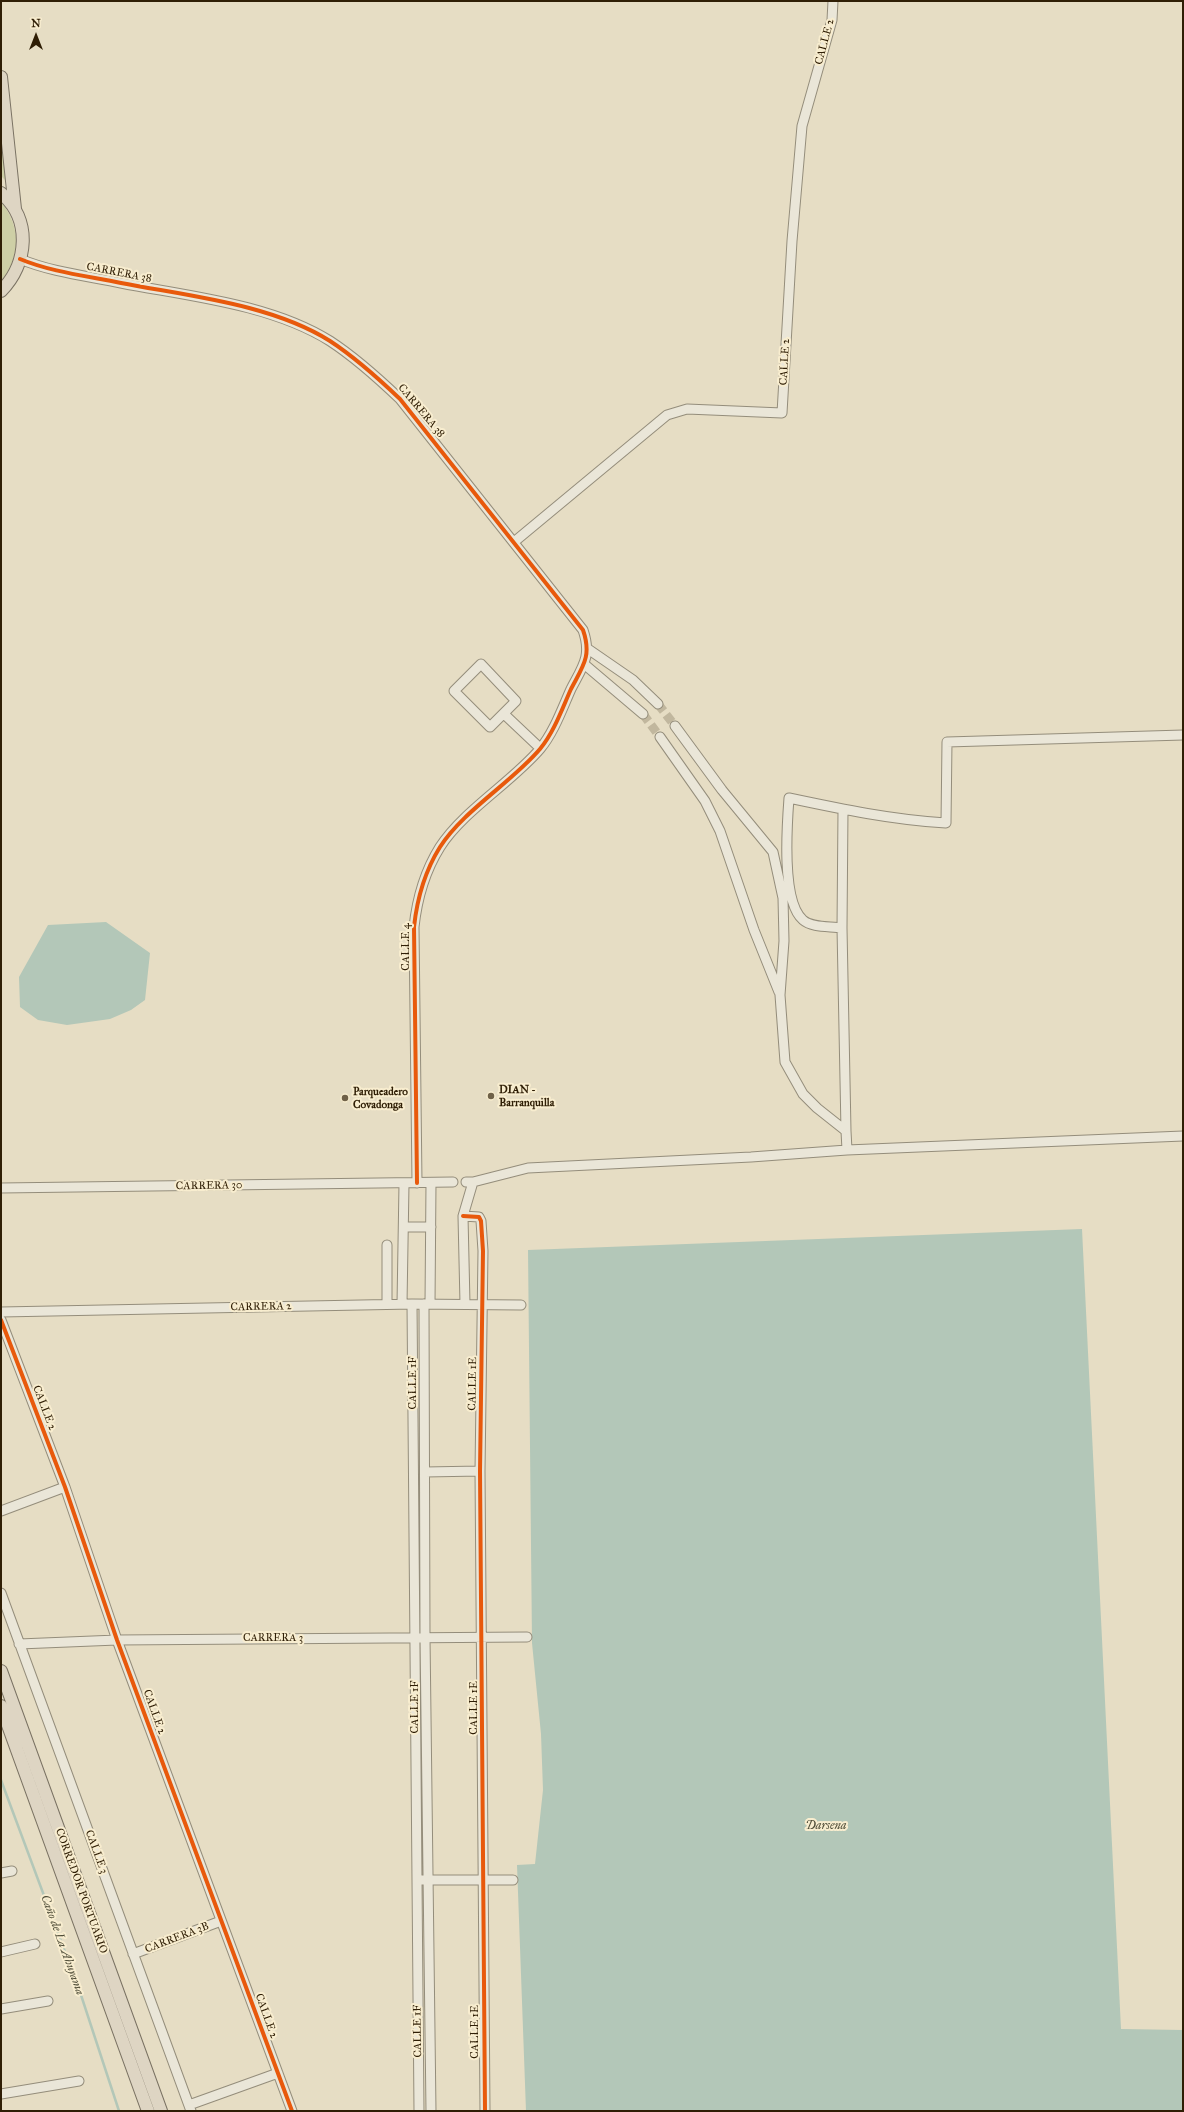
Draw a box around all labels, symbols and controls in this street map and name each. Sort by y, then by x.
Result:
north arrow [16,16,56,56]
text: N [31,17,41,30]
street label: CALLE 2 [813,18,837,66]
street label: CARRERA 38 [85,260,153,286]
street label: CALLE 2 [777,338,793,386]
street label: CARRERA 38 [395,381,447,441]
street label: CALLE 4 [399,923,413,971]
place label: DIAN - Barranquilla [499,1083,554,1109]
place label: Parqueadero Covadonga [353,1085,408,1111]
marker: DIAN - Barranquilla [486,1091,496,1101]
marker: Parqueadero Covadonga [340,1093,350,1103]
street label: CARRERA 30 [176,1179,242,1193]
street label: CARRERA 2 [230,1300,292,1314]
street label: CALLE 1F [406,1357,420,1409]
street label: CALLE 1E [466,1357,480,1411]
street label: CALLE 2 [29,1384,59,1432]
street label: CARRERA 3 [243,1631,303,1645]
street label: CALLE 1F [408,1681,422,1733]
street label: CALLE 1E [467,1681,481,1735]
street label: CALLE 2 [140,1688,168,1736]
water label: Darsena [806,1819,846,1833]
street label: CORREDOR PORTUARIO [52,1827,110,1955]
street label: CALLE 3 [82,1828,110,1876]
water label: Caño de La Ahuyama [37,1893,87,1997]
street label: CARRERA 3B [143,1920,211,1956]
street label: CALLE 2 [252,1992,280,2040]
street label: CALLE 1F [411,2004,425,2058]
street label: CALLE 1E [468,2005,482,2059]

